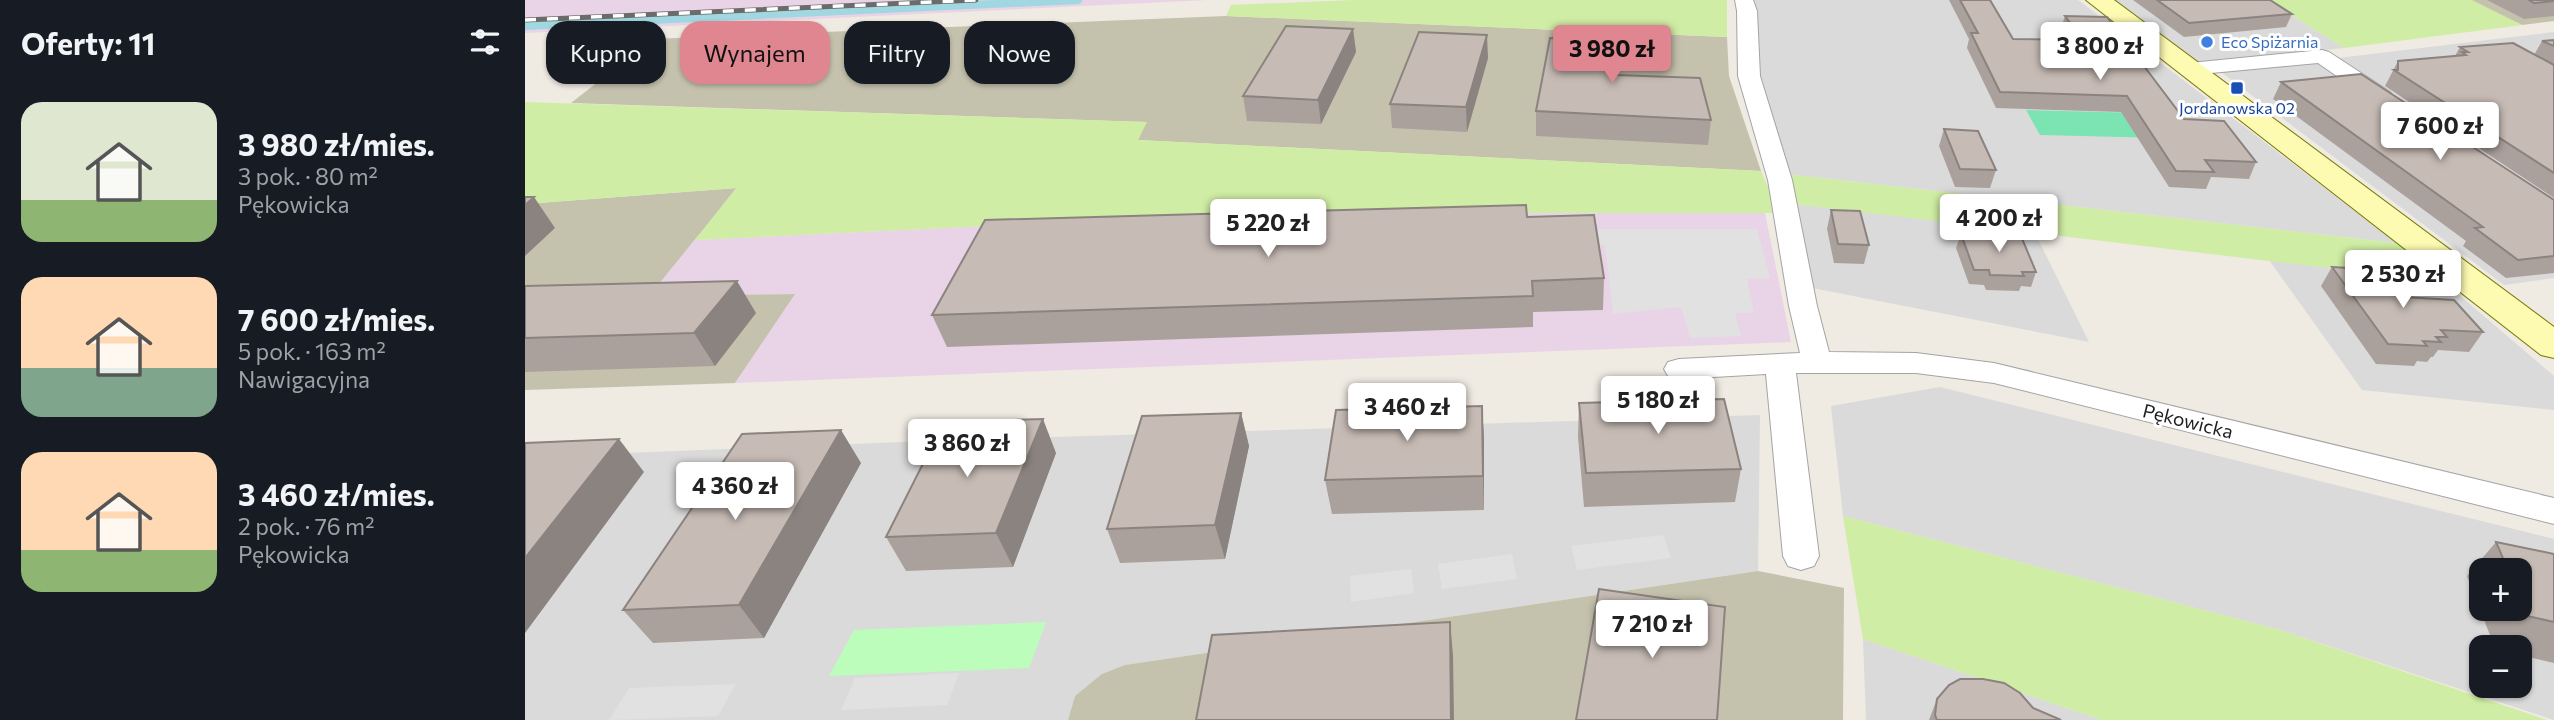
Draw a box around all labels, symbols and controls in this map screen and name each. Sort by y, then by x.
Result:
chip: Kupno [546,21,666,84]
chip: Wynajem [680,21,830,84]
chip: Filtry [844,21,950,84]
chip: Nowe [964,21,1075,84]
pin: 3 800 zł [2028,22,2172,82]
icon: filters [466,23,504,61]
text: Oferty: 11 [21,24,155,61]
pin: 3 980 zł [1540,25,1684,85]
text: 3 800 zł [2057,31,2144,59]
place label: Eco Spiżarnia [2221,32,2318,51]
text: 3 980 zł [1569,34,1655,62]
marker: Eco Spiżarnia [2199,34,2215,50]
marker: Jordanowska 02 [2229,80,2245,96]
place label: Jordanowska 02 [2179,98,2295,117]
pin: 7 600 zł [2368,102,2512,162]
text: 7 600 zł [2397,111,2483,139]
text: 3 980 zł/mies. [238,125,435,162]
icon: home [77,130,161,214]
text: 3 pok. · 80 m² [238,162,378,190]
text: Pękowicka [238,190,350,218]
pin: 4 200 zł [1927,194,2071,254]
pin: 5 220 zł [1196,200,1340,259]
text: 4 200 zł [1956,203,2042,231]
text: 5 220 zł [1226,208,1310,236]
pin: 2 530 zł [2331,250,2475,310]
text: 2 530 zł [2361,259,2445,287]
text: 7 600 zł/mies. [238,300,435,337]
icon: home [77,305,161,389]
text: 5 pok. · 163 m² [238,337,386,365]
text: Nawigacyjna [238,365,370,393]
pin: 5 180 zł [1586,376,1730,436]
pin: 3 460 zł [1335,384,1479,443]
text: 5 180 zł [1617,385,1699,413]
text: 3 460 zł [1364,392,1450,420]
street label: Pękowicka [2141,398,2236,443]
pin: 3 860 zł [895,420,1039,479]
text: 3 860 zł [924,428,1010,456]
pin: 4 360 zł [663,462,807,522]
text: 4 360 zł [692,471,778,499]
text: 3 460 zł/mies. [238,475,435,512]
icon: home [77,480,161,564]
text: 2 pok. · 76 m² [238,512,374,540]
text: Pękowicka [238,540,350,568]
map controls [2469,558,2532,698]
button: + [2469,558,2532,621]
pin: 7 210 zł [1580,600,1724,660]
text: 7 210 zł [1612,609,1692,637]
button: − [2469,635,2532,698]

